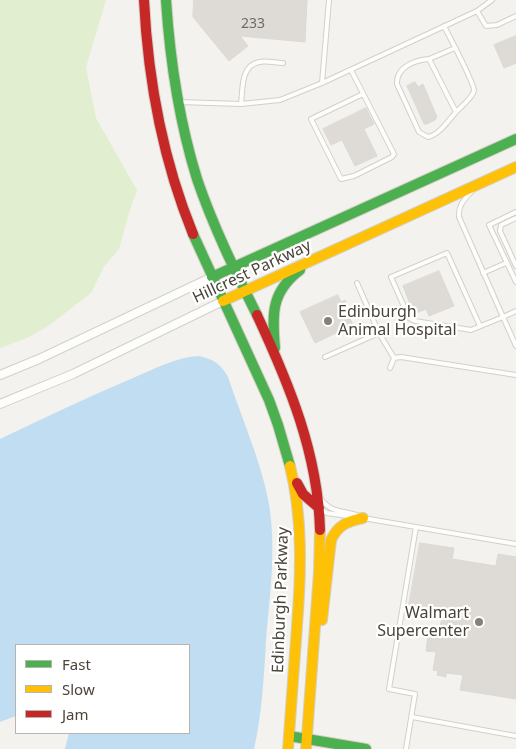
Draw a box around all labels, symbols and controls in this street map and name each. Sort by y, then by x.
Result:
house number: 233 [241,16,265,32]
street label: Hillcrest Parkway [190,236,314,308]
place label: Edinburgh Animal Hospital [338,302,457,340]
marker: Edinburgh Animal Hospital [322,315,334,327]
street label: Edinburgh Parkway [269,527,293,673]
place label: Walmart Supercenter [377,603,469,641]
marker: Walmart Supercenter [473,616,485,628]
legend [15,644,190,734]
text: Fast [62,654,91,674]
text: Slow [62,679,95,699]
text: Jam [62,704,89,724]

